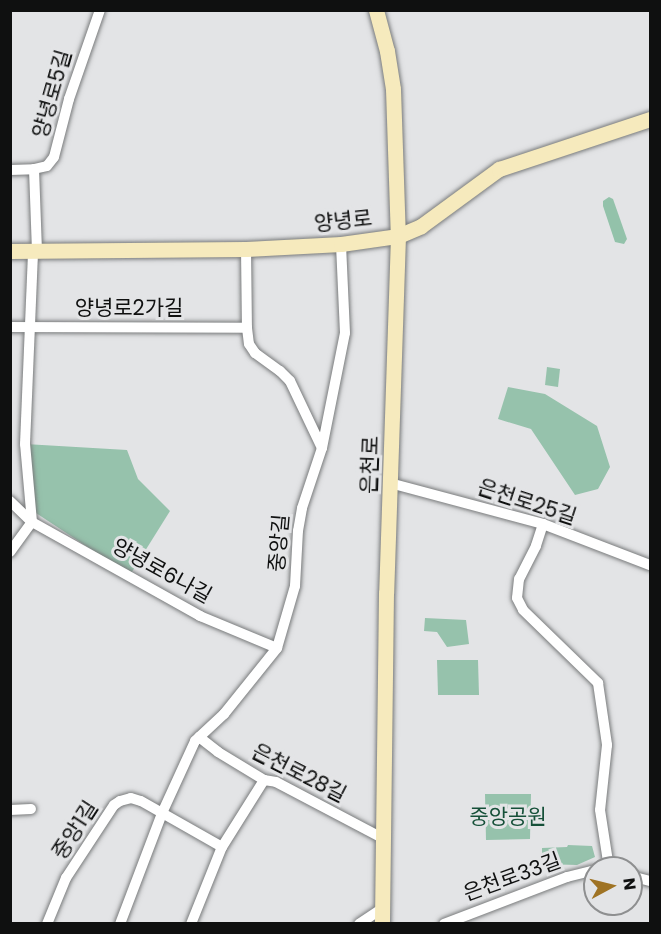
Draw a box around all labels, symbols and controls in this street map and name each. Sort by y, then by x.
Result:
street label: 양녕로5길 [27,47,77,141]
street label: 양녕로 [313,205,373,237]
street label: 양녕로2가길 [75,295,183,321]
street label: 은천로 [356,436,384,494]
street label: 은천로25길 [474,474,580,530]
street label: 중앙길 [264,513,294,573]
street label: 양녕로6나길 [108,533,216,609]
street label: 은천로28길 [248,738,350,808]
street label: 중앙1길 [47,796,103,864]
park label: 중앙공원 [469,804,547,830]
street label: 은천로33길 [460,848,564,906]
north arrow [583,856,643,916]
text: N [617,877,642,891]

